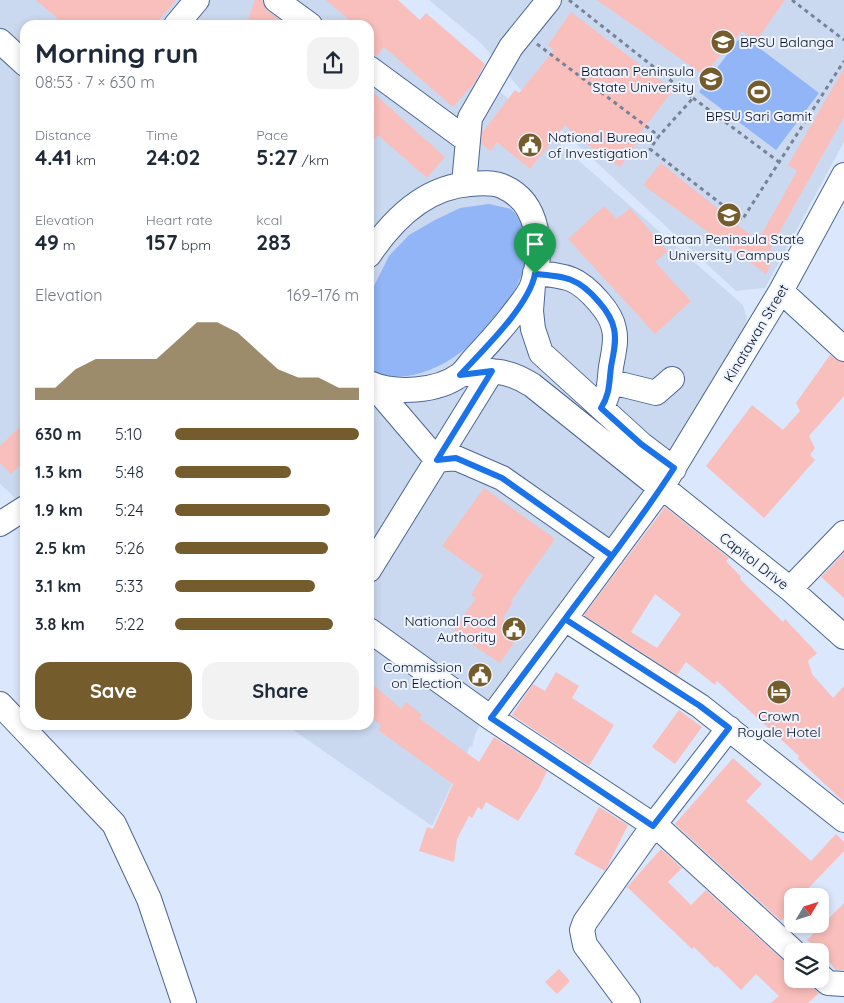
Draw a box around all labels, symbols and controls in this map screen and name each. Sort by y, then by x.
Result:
school or university icon: BPSU Balanga [710,29,736,55]
place label: BPSU Balanga [740,33,834,51]
text: Morning run [35,35,199,70]
button: share [307,37,359,89]
place label: Bataan Peninsula State University [581,62,694,96]
school or university icon: Bataan Peninsula State University [698,66,724,92]
text: 08:53 · 7 × 630 m [35,72,155,92]
sports icon: BPSU Sari Gamit [746,79,772,105]
place label: BPSU Sari Gamit [706,107,813,125]
text: Distance [35,126,91,144]
text: Time [146,126,178,144]
text: Pace [256,126,288,144]
place label: National Bureau of Investigation [548,128,653,162]
public building icon: National Bureau of Investigation [517,132,543,158]
text: 4.41 [35,144,72,170]
text: 24:02 [146,144,201,170]
text: 5:27 [256,144,298,170]
text: km [72,151,96,169]
text: /km [298,151,329,169]
school or university icon: Bataan Peninsula State University Campus [716,202,742,228]
text: Elevation [35,211,94,229]
text: Heart rate [146,211,212,229]
text: kcal [256,211,282,229]
pin [514,223,556,274]
text: 49 [35,229,59,255]
text: 157 [146,229,177,255]
text: 283 [256,229,291,255]
icon: arrive [521,230,549,258]
place label: Bataan Peninsula State University Campus [654,230,804,264]
text: m [59,236,75,254]
text: bpm [177,236,211,254]
street label: Kinatawan Street [720,280,793,385]
text: Elevation [35,285,102,305]
text: 169–176 m [287,285,359,305]
text: 630 m [35,424,82,444]
text: 5:10 [115,424,142,444]
text: 1.3 km [35,462,82,482]
text: 5:48 [115,462,144,482]
text: 1.9 km [35,500,83,520]
text: 5:24 [115,500,144,520]
street label: Capitol Drive [716,528,792,594]
text: 2.5 km [35,538,86,558]
text: 5:26 [115,538,144,558]
text: 3.1 km [35,576,81,596]
text: 5:33 [115,576,143,596]
place label: National Food Authority [404,612,496,646]
text: 3.8 km [35,614,85,634]
text: 5:22 [115,614,144,634]
public building icon: National Food Authority [501,616,527,642]
place label: Commission on Election [383,658,462,692]
button: Save [35,662,192,720]
button: Share [202,662,359,720]
public building icon: Commission on Election [467,662,493,688]
hotel icon: Crown Royale Hotel [766,679,792,705]
place label: Crown Royale Hotel [737,707,821,741]
north arrow [784,888,829,932]
map controls [784,888,829,988]
button: layers [784,943,829,988]

